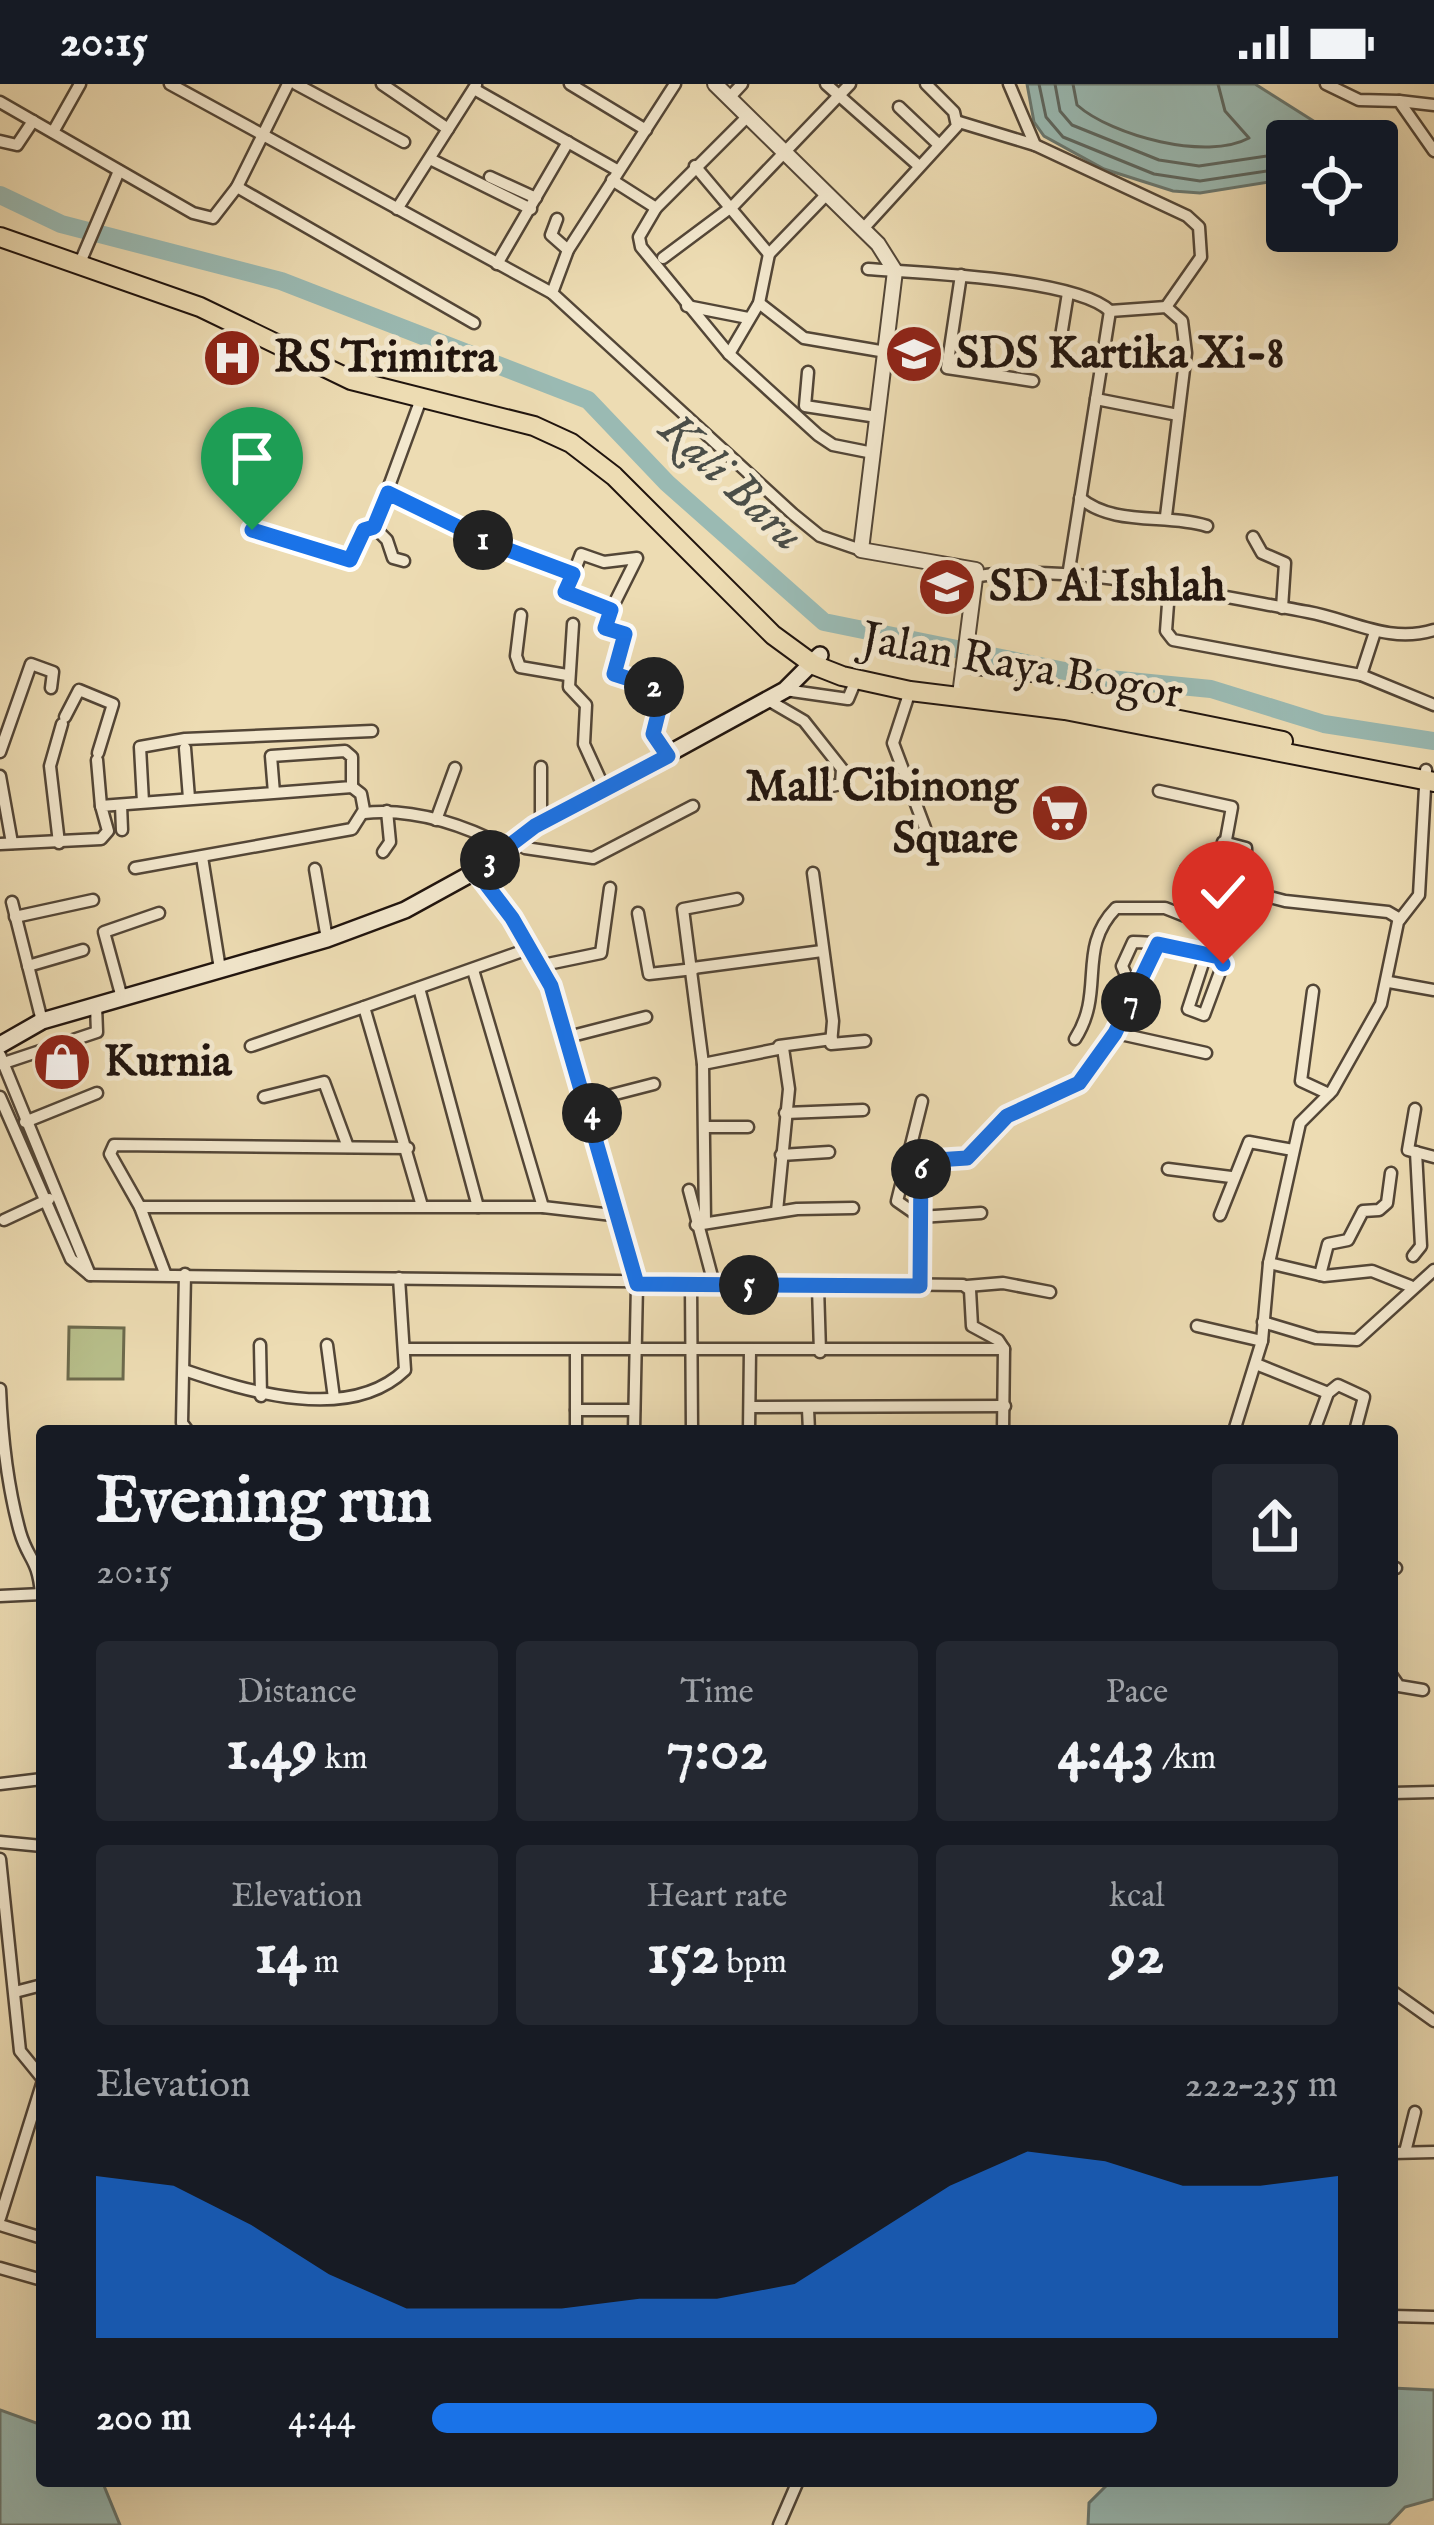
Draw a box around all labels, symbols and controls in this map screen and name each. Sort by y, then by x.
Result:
text: 20:15 [60,14,148,71]
map controls [1266,120,1398,252]
button: locate [1266,120,1398,252]
school or university icon: SDS Kartika Xi-8 [883,323,945,385]
place label: SDS Kartika Xi-8 [956,326,1284,383]
hospital icon: RS Trimitra [201,327,263,389]
place label: RS Trimitra [274,330,498,387]
water label: Kali Baru [644,399,816,565]
pin [201,407,303,530]
icon: arrive [219,425,285,491]
pin: 1 [453,510,513,570]
text: 1 [477,519,489,561]
school or university icon: SD Al Ishlah [916,556,978,618]
place label: SD Al Ishlah [989,559,1226,616]
street label: Jalan Raya Bogor [852,610,1187,723]
pin: 2 [624,657,684,717]
text: 2 [646,666,662,708]
place label: Mall Cibinong Square [746,759,1020,868]
supermarket icon: Mall Cibinong Square [1029,782,1091,844]
pin: 3 [460,830,520,890]
text: 3 [484,839,496,881]
pin [1172,841,1274,964]
icon: check [1190,859,1256,925]
pin: 7 [1101,972,1161,1032]
text: 7 [1123,981,1139,1023]
shop icon: Kurnia [31,1031,93,1093]
place label: Kurnia [104,1034,233,1091]
pin: 4 [562,1083,622,1143]
text: 4 [584,1092,600,1134]
pin: 6 [891,1139,951,1199]
text: 6 [914,1148,928,1190]
pin: 5 [719,1255,779,1315]
text: 5 [743,1264,755,1306]
text: Evening run [96,1461,432,1545]
button: share [1212,1464,1338,1590]
text: 20:15 [96,1548,172,1597]
text: Distance [237,1672,357,1714]
text: Time [680,1672,754,1714]
text: Pace [1106,1672,1168,1714]
text: 1.49 [226,1714,317,1790]
text: 7:02 [666,1714,768,1790]
text: 4:43 [1058,1714,1155,1790]
text: km [317,1738,368,1780]
text: /km [1155,1738,1216,1780]
text: Elevation [232,1876,362,1918]
text: Heart rate [647,1876,787,1918]
text: kcal [1110,1876,1165,1918]
text: 14 [255,1918,307,1994]
text: 152 [647,1918,719,1994]
text: 92 [1110,1918,1164,1994]
text: m [307,1942,339,1984]
text: bpm [719,1942,787,1984]
text: Elevation [96,2061,251,2110]
text: 222–235 m [1184,2061,1338,2110]
text: 200 m [96,2394,191,2443]
text: 4:44 [288,2394,356,2443]

